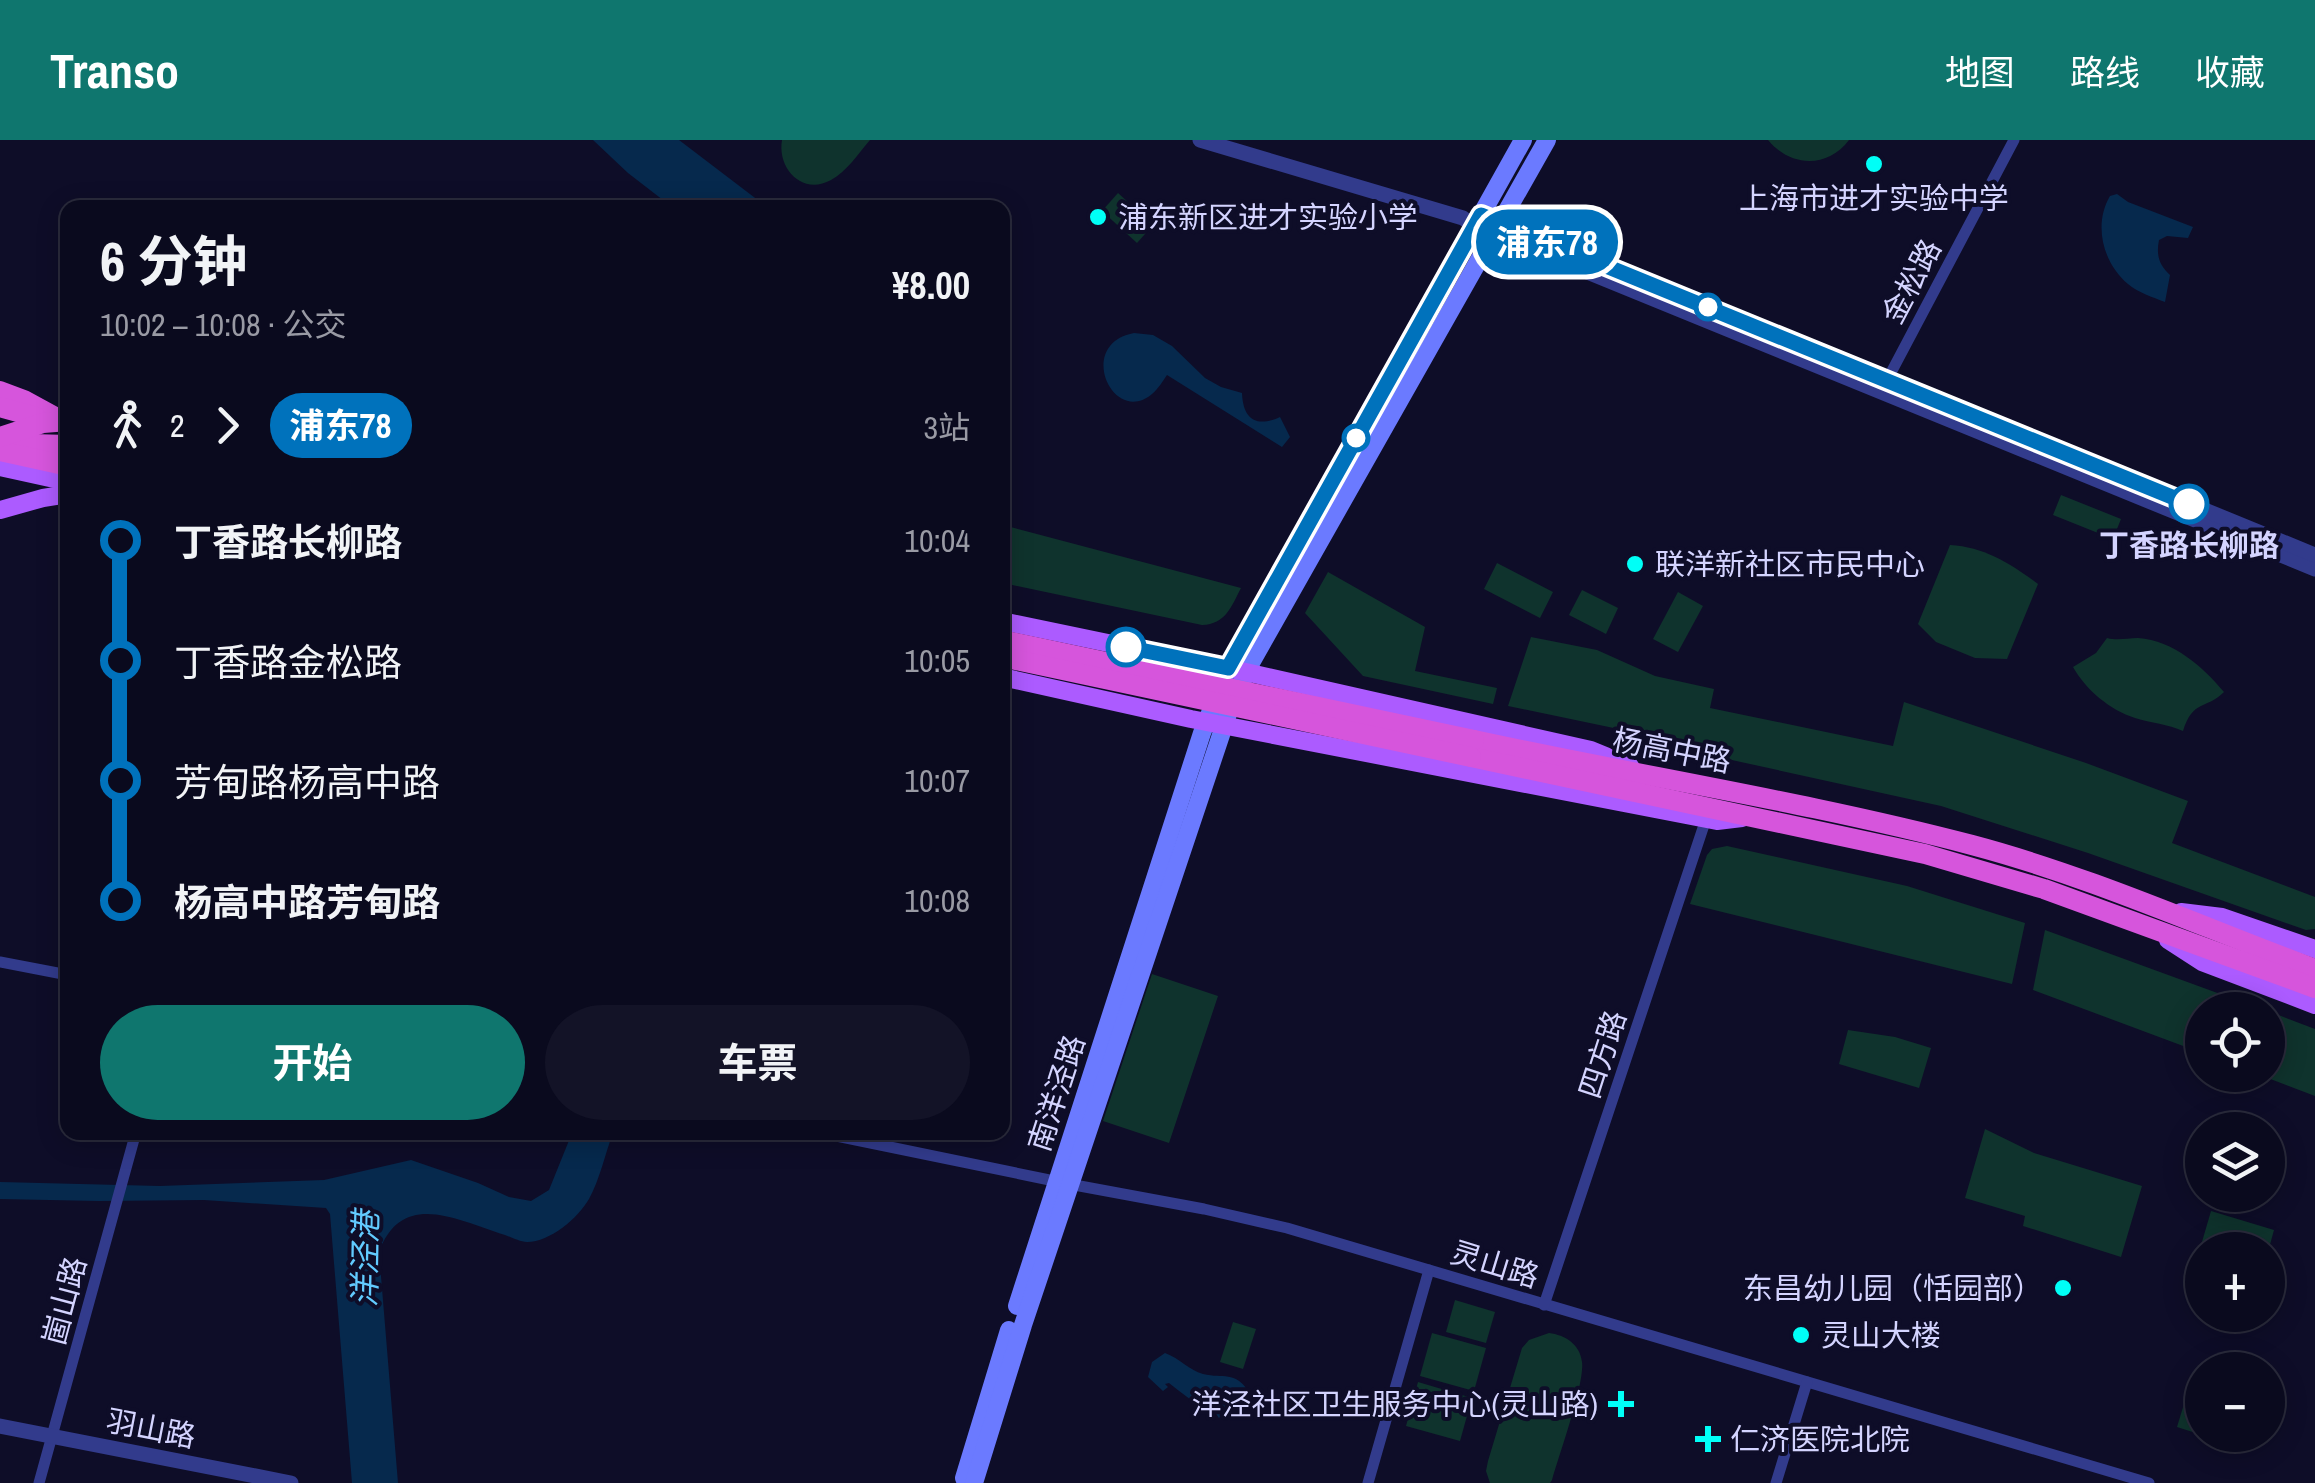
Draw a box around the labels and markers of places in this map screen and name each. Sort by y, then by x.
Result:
marker: 上海市进才实验中学 [1863,153,1885,175]
place label: 上海市进才实验中学 [1739,178,2009,218]
place label: 浦东新区进才实验小学 [1118,197,1418,237]
marker: 浦东新区进才实验小学 [1087,206,1109,228]
unlabelled marker [1695,294,1721,320]
unlabelled marker [1343,425,1369,451]
marker: 丁香路长柳路 [2170,485,2208,523]
place label: 丁香路长柳路 [2099,525,2279,565]
place label: 联洋新社区市民中心 [1655,544,1925,584]
marker: 联洋新社区市民中心 [1624,553,1646,575]
unlabelled marker [1107,628,1145,666]
place label: 东昌幼儿园（恬园部） [1743,1268,2043,1308]
marker: 东昌幼儿园（恬园部） [2052,1277,2074,1299]
place label: 灵山大楼 [1821,1315,1941,1355]
marker: 灵山大楼 [1790,1324,1812,1346]
place label: 洋泾社区卫生服务中心(灵山路) [1192,1384,1598,1424]
marker: 洋泾社区卫生服务中心(灵山路) [1608,1391,1634,1417]
place label: 仁济医院北院 [1730,1419,1910,1459]
marker: 仁济医院北院 [1695,1426,1721,1452]

